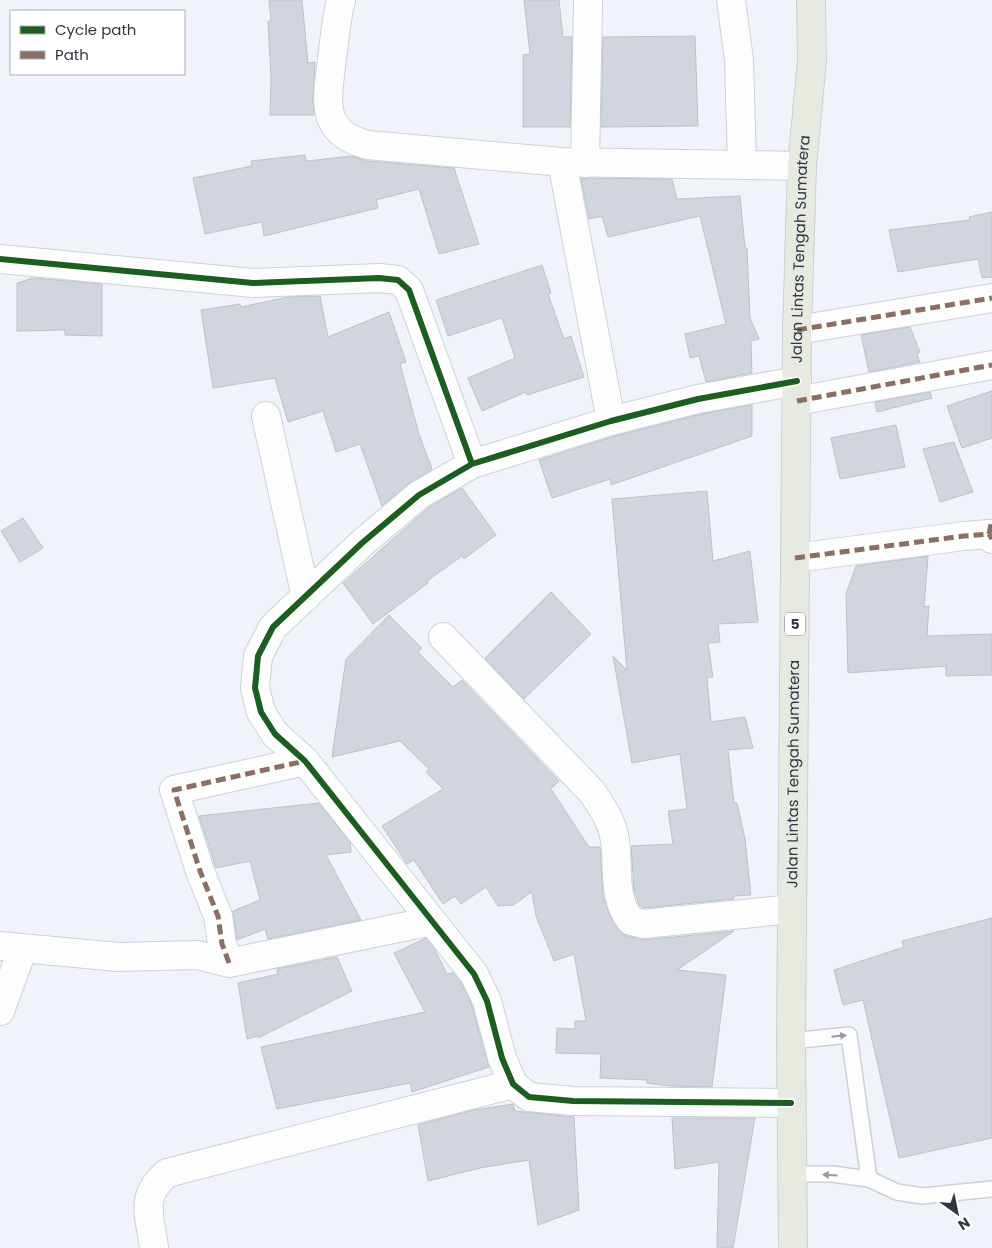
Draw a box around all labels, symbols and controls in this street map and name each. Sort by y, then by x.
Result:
legend [10,10,185,75]
text: Cycle path [55,19,136,40]
text: Path [55,44,89,65]
street label: Jalan Lintas Tengah Sumatera [786,134,815,363]
road number: 5 [785,612,805,636]
street label: Jalan Lintas Tengah Sumatera [781,660,804,888]
one-way arrow [832,1032,848,1040]
one-way arrow [822,1170,838,1178]
north arrow [932,1188,982,1238]
text: N [954,1213,974,1235]

